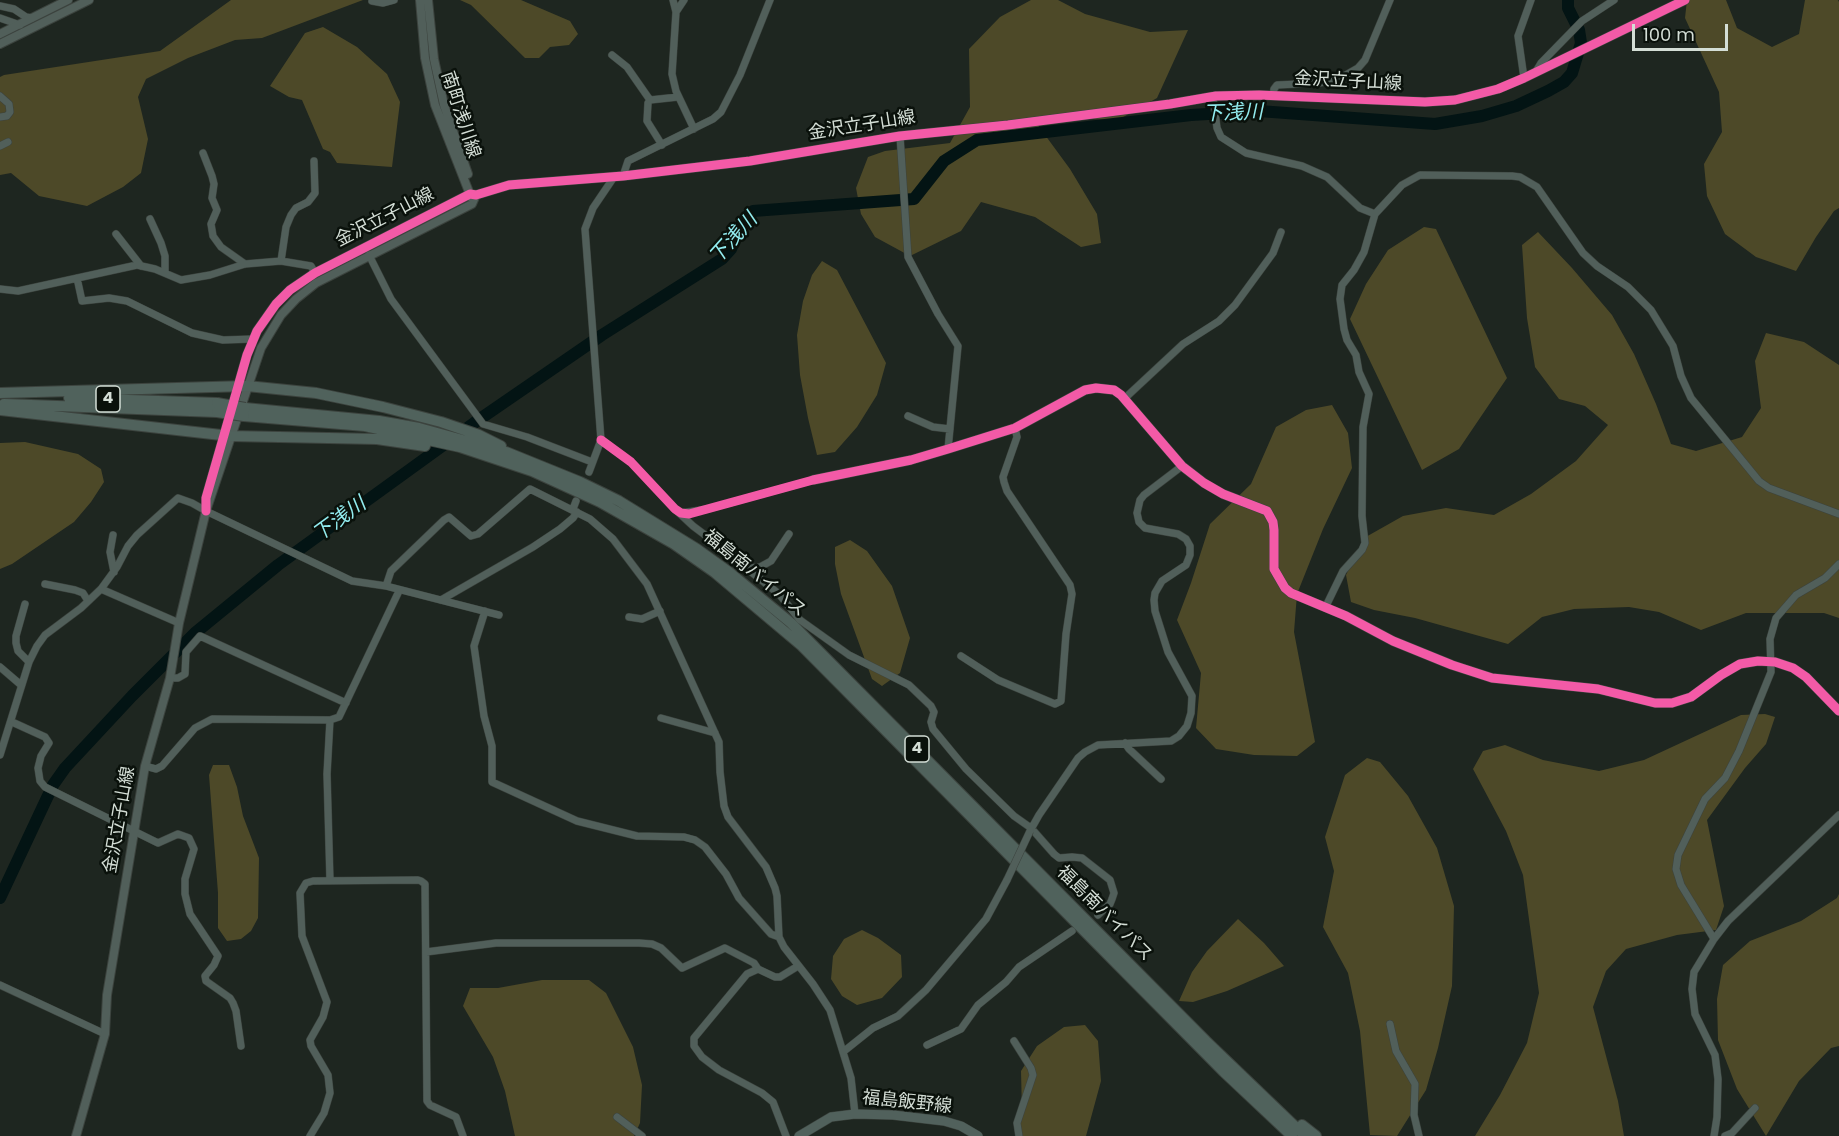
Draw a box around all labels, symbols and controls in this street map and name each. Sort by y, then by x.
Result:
scale bar [1635,12,1731,50]
text: 100 m [1643,22,1695,47]
street label: 金沢立子山線 [1294,68,1402,96]
street label: 南町浅川線 [436,69,484,161]
water label: 下浅川 [1203,101,1263,127]
street label: 金沢立子山線 [807,107,917,145]
street label: 金沢立子山線 [332,184,438,252]
water label: 下浅川 [705,209,763,269]
road number: 4 [96,386,120,412]
water label: 下浅川 [309,493,371,547]
street label: 福島南バイパス [698,526,810,622]
road number: 4 [905,736,929,762]
street label: 金沢立子山線 [100,765,140,875]
street label: 福島南バイパス [1052,862,1156,966]
street label: 福島飯野線 [861,1088,953,1118]

